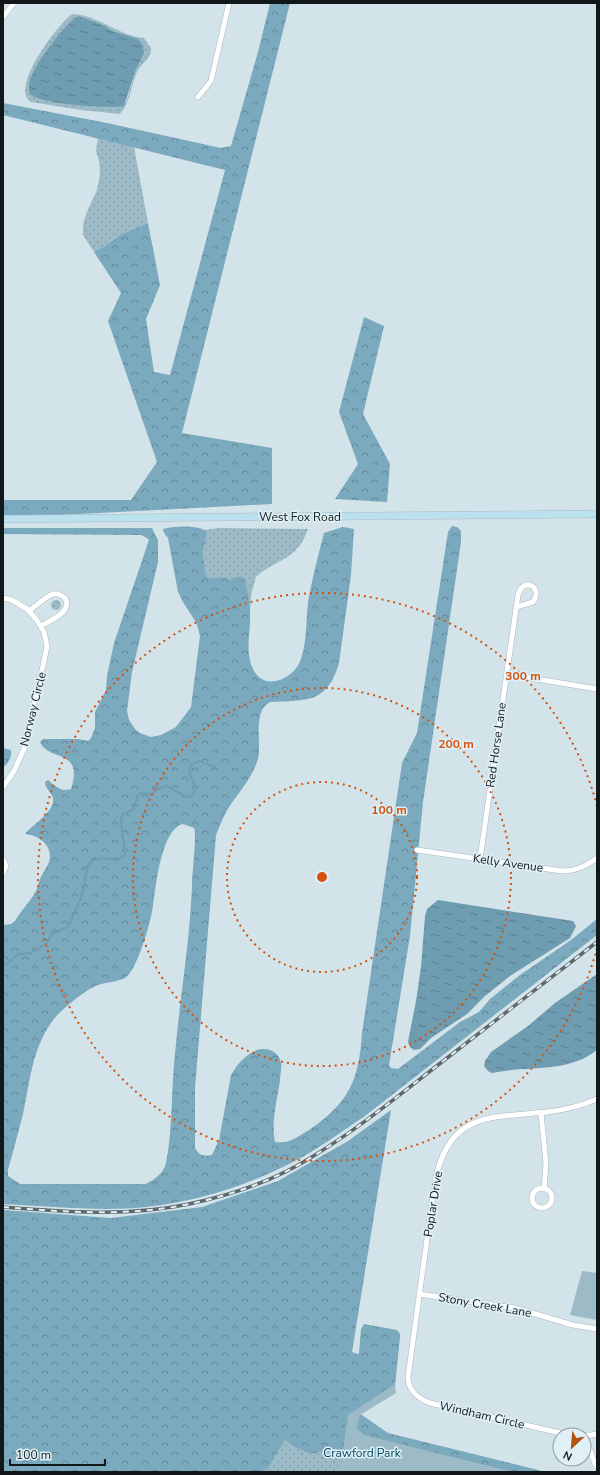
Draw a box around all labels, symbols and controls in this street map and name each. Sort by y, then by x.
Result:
street label: West Fox Road [259,509,341,525]
text: 300 m [505,668,541,684]
street label: Norway Circle [16,670,50,748]
street label: Red Horse Lane [482,701,510,789]
text: 200 m [438,736,474,752]
text: 100 m [371,802,407,818]
street label: Kelly Avenue [472,850,544,876]
centre of rings [315,870,329,884]
street label: Poplar Drive [420,1170,446,1238]
street label: Stony Creek Lane [437,1289,533,1321]
street label: Windham Circle [438,1397,526,1433]
north arrow [552,1427,592,1467]
scale bar [10,1441,105,1467]
park label: Crawford Park [323,1445,402,1461]
text: 100 m [16,1447,51,1463]
text: N [561,1447,575,1464]

